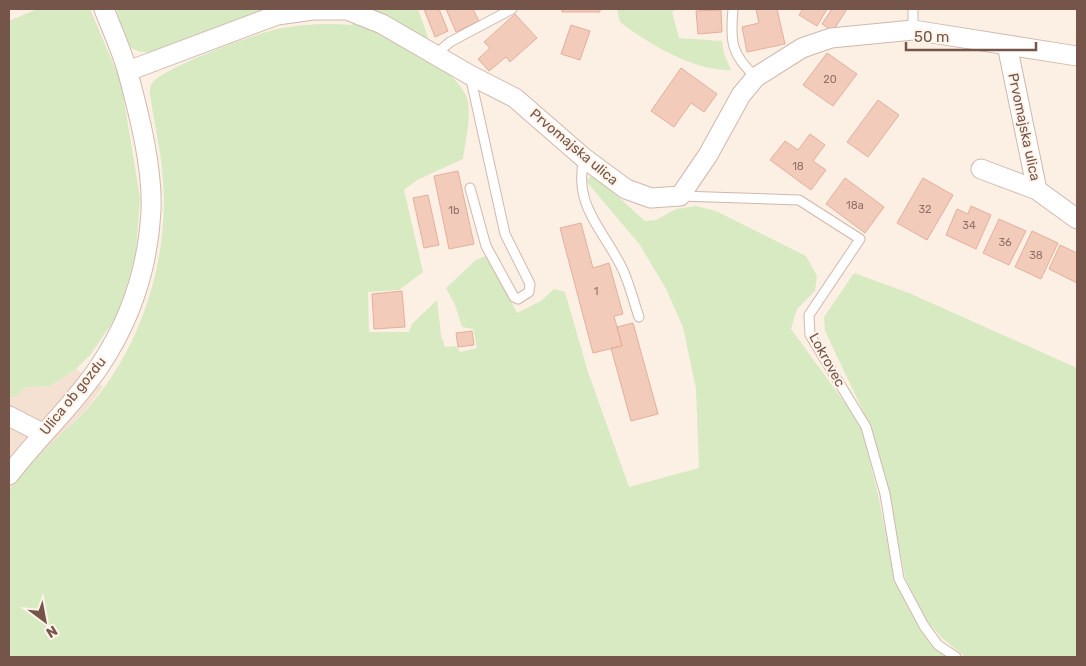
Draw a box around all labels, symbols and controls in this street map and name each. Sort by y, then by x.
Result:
scale bar [906,20,1036,52]
text: 50 m [914,28,949,46]
street label: Prvomajska ulica [1004,72,1044,182]
house number: 20 [823,73,837,86]
street label: Prvomajska ulica [526,105,622,189]
house number: 18 [792,160,804,173]
house number: 18a [846,199,864,212]
house number: 32 [918,203,932,216]
house number: 1b [448,204,460,217]
house number: 34 [962,219,976,232]
house number: 36 [998,236,1012,249]
house number: 38 [1029,249,1043,262]
house number: 1 [594,285,598,298]
street label: Lokrovec [805,330,849,390]
street label: Ulica ob gozdu [36,354,110,438]
north arrow [20,596,70,646]
text: N [43,622,60,641]

